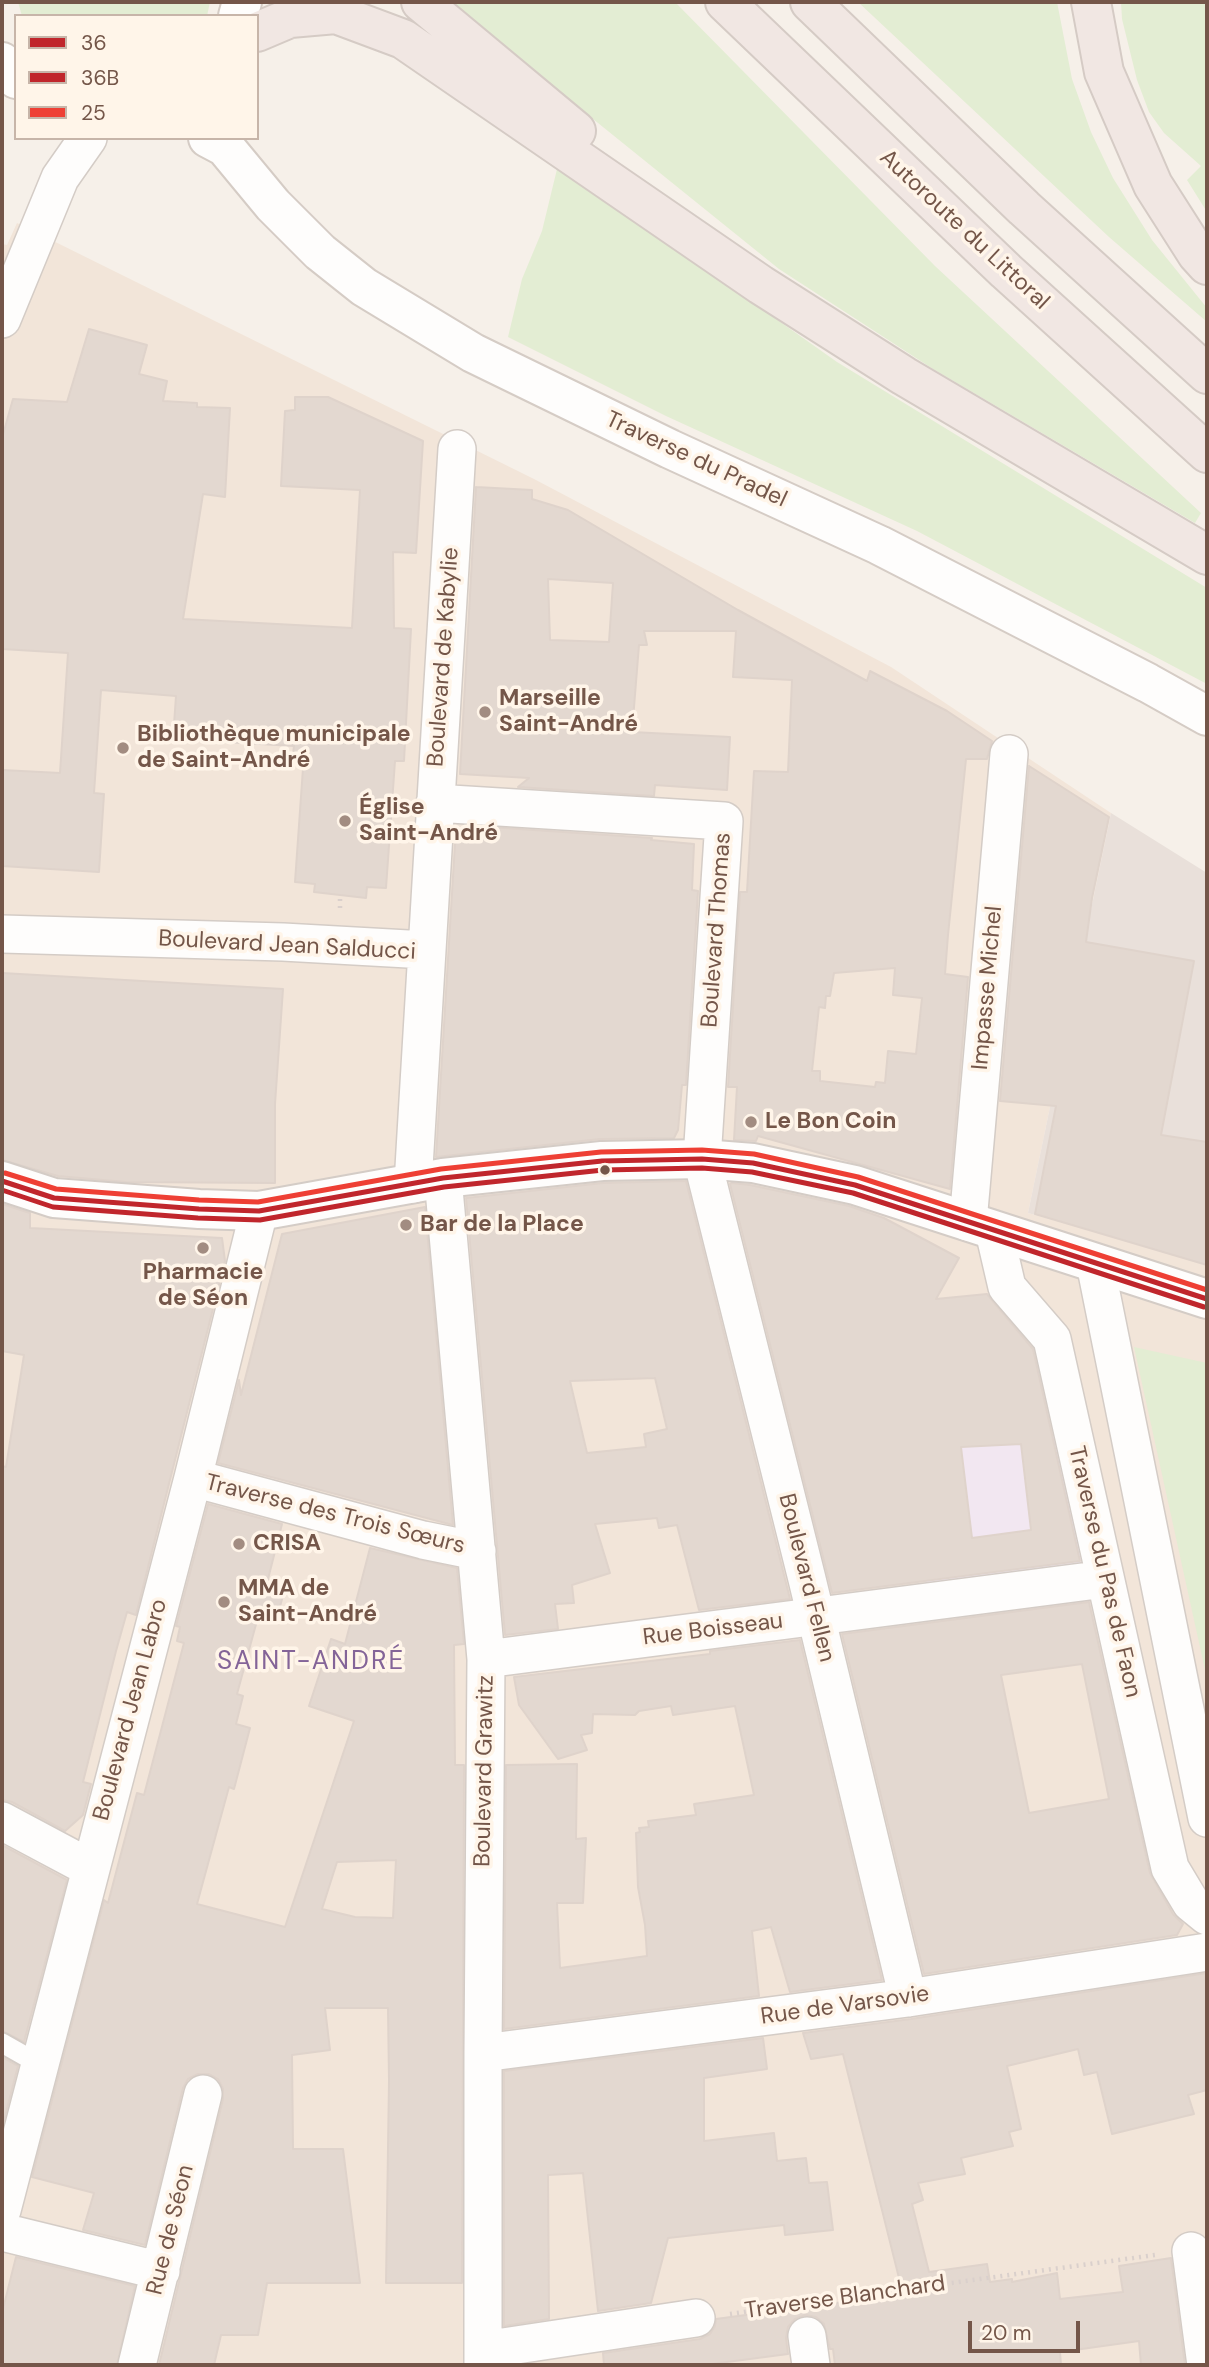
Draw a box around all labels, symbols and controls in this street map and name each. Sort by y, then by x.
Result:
legend [14,14,259,140]
text: 36 [81,29,107,57]
text: 36B [81,64,119,92]
text: 25 [81,99,106,127]
street label: Autoroute du Littoral [873,144,1055,316]
street label: Traverse du Pradel [601,406,791,514]
street label: Boulevard de Kabylie [423,546,465,768]
place label: Marseille Saint-André [499,685,638,739]
marker: Marseille Saint-André [477,704,493,720]
place label: Bibliothèque municipale de Saint-André [137,721,411,775]
marker: Bibliothèque municipale de Saint-André [115,740,131,756]
place label: Église Saint-André [359,794,498,848]
marker: Église Saint-André [337,813,353,829]
street label: Boulevard Thomas [696,832,738,1028]
street label: Impasse Michel [967,905,1009,1071]
street label: Boulevard Jean Salducci [157,925,417,967]
place label: Le Bon Coin [765,1108,896,1136]
marker: Le Bon Coin [743,1114,759,1130]
unlabelled marker [598,1163,612,1177]
place label: Bar de la Place [420,1211,584,1239]
marker: Bar de la Place [398,1217,414,1233]
marker: Pharmacie de Séon [195,1240,211,1256]
place label: Pharmacie de Séon [143,1259,263,1313]
street label: Traverse du Pas de Faon [1062,1444,1146,1700]
street label: Traverse des Trois Sœurs [202,1469,468,1561]
street label: Boulevard Fellen [772,1491,840,1665]
place label: CRISA [253,1530,321,1558]
marker: CRISA [231,1536,247,1552]
place label: MMA de Saint-André [238,1575,377,1629]
marker: MMA de Saint-André [216,1594,232,1610]
street label: Boulevard Jean Labro [88,1596,174,1824]
street label: Rue Boisseau [641,1608,785,1652]
district label: SAINT-ANDRÉ [218,1646,404,1678]
street label: Boulevard Grawitz [470,1675,500,1867]
street label: Rue de Varsovie [759,1981,931,2031]
street label: Rue de Séon [142,2162,200,2298]
street label: Traverse Blanchard [743,2270,947,2326]
scale bar [971,2308,1083,2352]
text: 20 m [981,2319,1032,2347]

